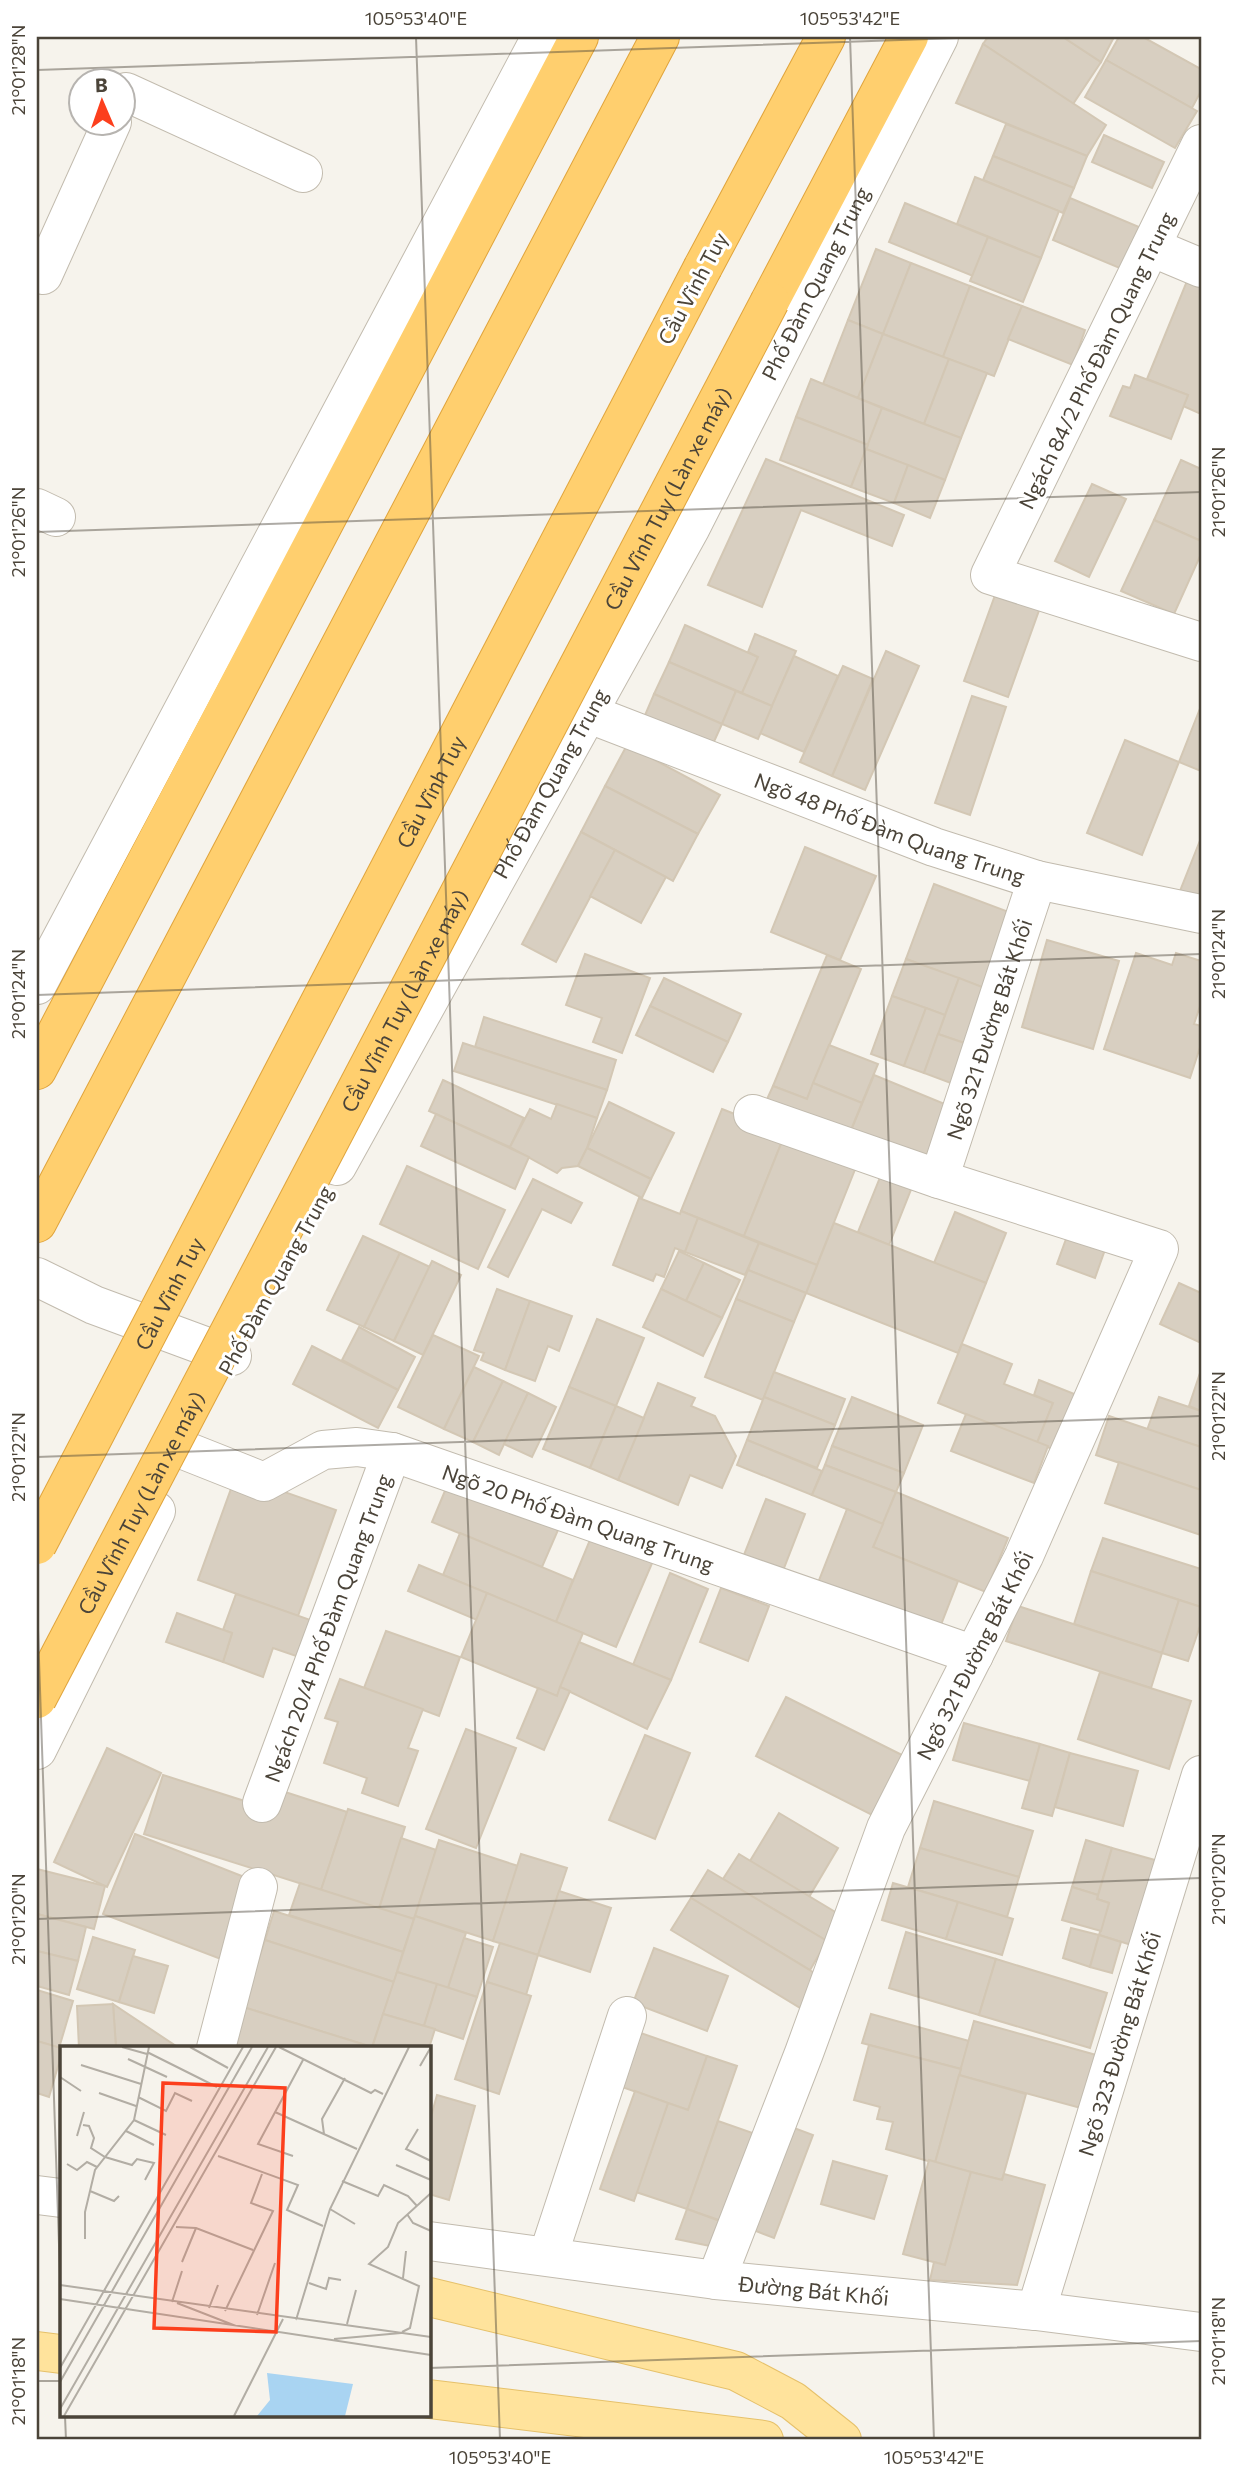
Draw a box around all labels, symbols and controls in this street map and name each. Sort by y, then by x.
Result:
text: 105°53'40"E [365,7,467,29]
text: 105°53'42"E [800,7,900,29]
text: 21°01'28"N [7,25,29,115]
north arrow [66,66,136,136]
text: B [95,73,108,96]
street label: Phố Đàm Quang Trung [755,182,874,384]
street label: Ngách 84/2 Phố Đàm Quang Trung [1013,207,1179,513]
street label: Cầu Vĩnh Tuy [652,227,732,348]
street label: Cầu Vĩnh Tuy (Làn xe máy) [598,382,735,614]
text: 21°01'26"N [1207,447,1229,537]
text: 21°01'26"N [7,487,29,577]
street label: Phố Đàm Quang Trung [487,684,612,882]
street label: Cầu Vĩnh Tuy [390,730,470,852]
street label: Ngõ 48 Phố Đàm Quang Trung [751,767,1028,888]
street label: Cầu Vĩnh Tuy (Làn xe máy) [335,884,472,1116]
text: 21°01'24"N [1207,909,1229,999]
street label: Ngõ 321 Đường Bát Khối [940,915,1036,1143]
text: 21°01'24"N [7,949,29,1039]
street label: Phố Đàm Quang Trung [212,1181,338,1379]
street label: Cầu Vĩnh Tuy [129,1232,208,1354]
text: 21°01'22"N [1207,1371,1229,1461]
street label: Cầu Vĩnh Tuy (Làn xe máy) [71,1387,209,1618]
text: 21°01'22"N [7,1412,29,1502]
street label: Ngõ 20 Phố Đàm Quang Trung [439,1458,718,1576]
street label: Ngách 20/4 Phố Đàm Quang Trung [258,1470,395,1785]
street label: Ngõ 321 Đường Bát Khối [910,1547,1037,1764]
text: 21°01'20"N [1207,1833,1229,1925]
text: 21°01'20"N [7,1873,29,1965]
street label: Ngõ 323 Đường Bát Khối [1072,1928,1165,2159]
inset map [60,2046,430,2418]
street label: Đường Bát Khối [737,2270,890,2309]
text: 21°01'18"N [1207,2297,1229,2385]
text: 21°01'18"N [7,2337,29,2425]
text: 105°53'40"E [449,2446,551,2468]
text: 105°53'42"E [884,2446,984,2468]

